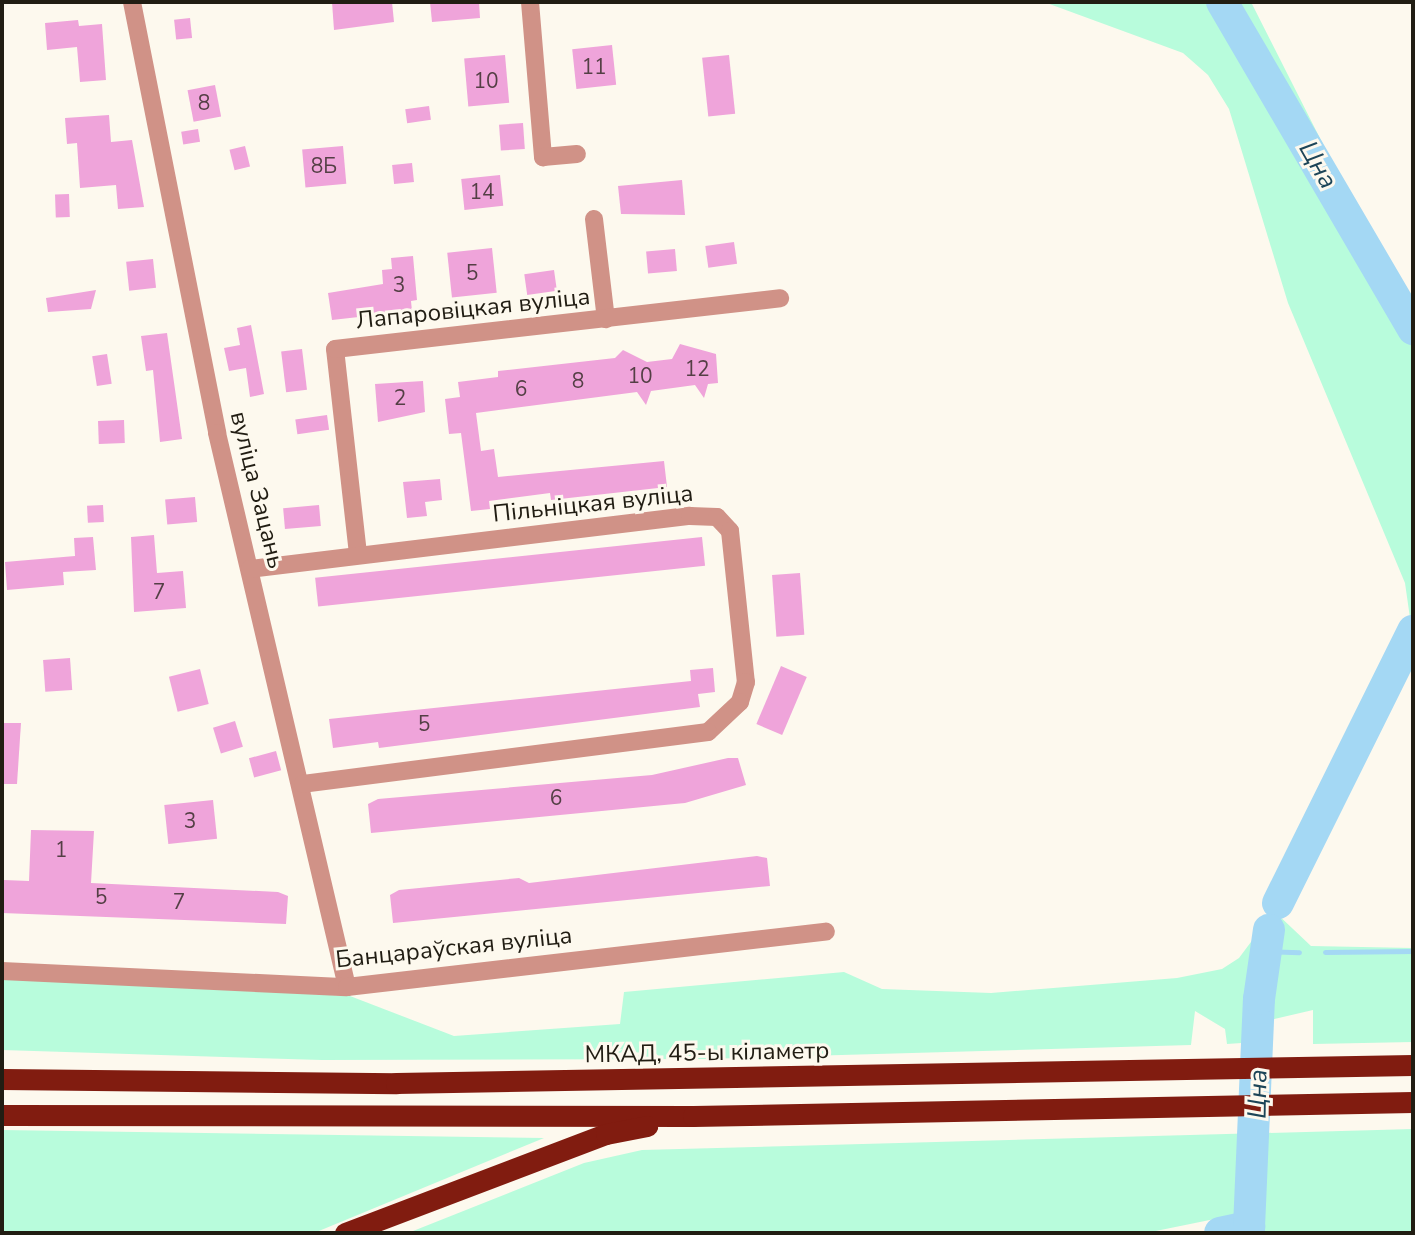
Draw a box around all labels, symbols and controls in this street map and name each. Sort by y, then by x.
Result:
house number: 11 [581,54,607,80]
house number: 10 [473,68,499,94]
house number: 8 [198,90,210,116]
water label: Цна [1292,136,1344,194]
house number: 8Б [311,153,337,179]
house number: 14 [469,179,495,205]
house number: 5 [466,260,478,286]
house number: 3 [393,272,405,298]
street label: Лапаровіцкая вуліца [354,282,592,336]
house number: 12 [684,356,710,382]
house number: 10 [627,363,653,389]
house number: 8 [572,368,584,394]
house number: 6 [515,376,527,402]
house number: 2 [394,385,406,411]
street label: вуліца Зацань [224,409,290,571]
street label: Пільніцкая вуліца [491,479,695,529]
house number: 7 [153,579,165,605]
house number: 5 [418,711,430,737]
house number: 6 [550,785,562,811]
house number: 3 [184,808,196,834]
house number: 1 [55,837,67,863]
house number: 5 [95,884,107,910]
house number: 7 [173,889,185,915]
street label: Банцараўская вуліца [334,921,574,975]
street label: МКАД, 45-ы кіламетр [584,1036,830,1070]
water label: Цна [1242,1069,1274,1119]

